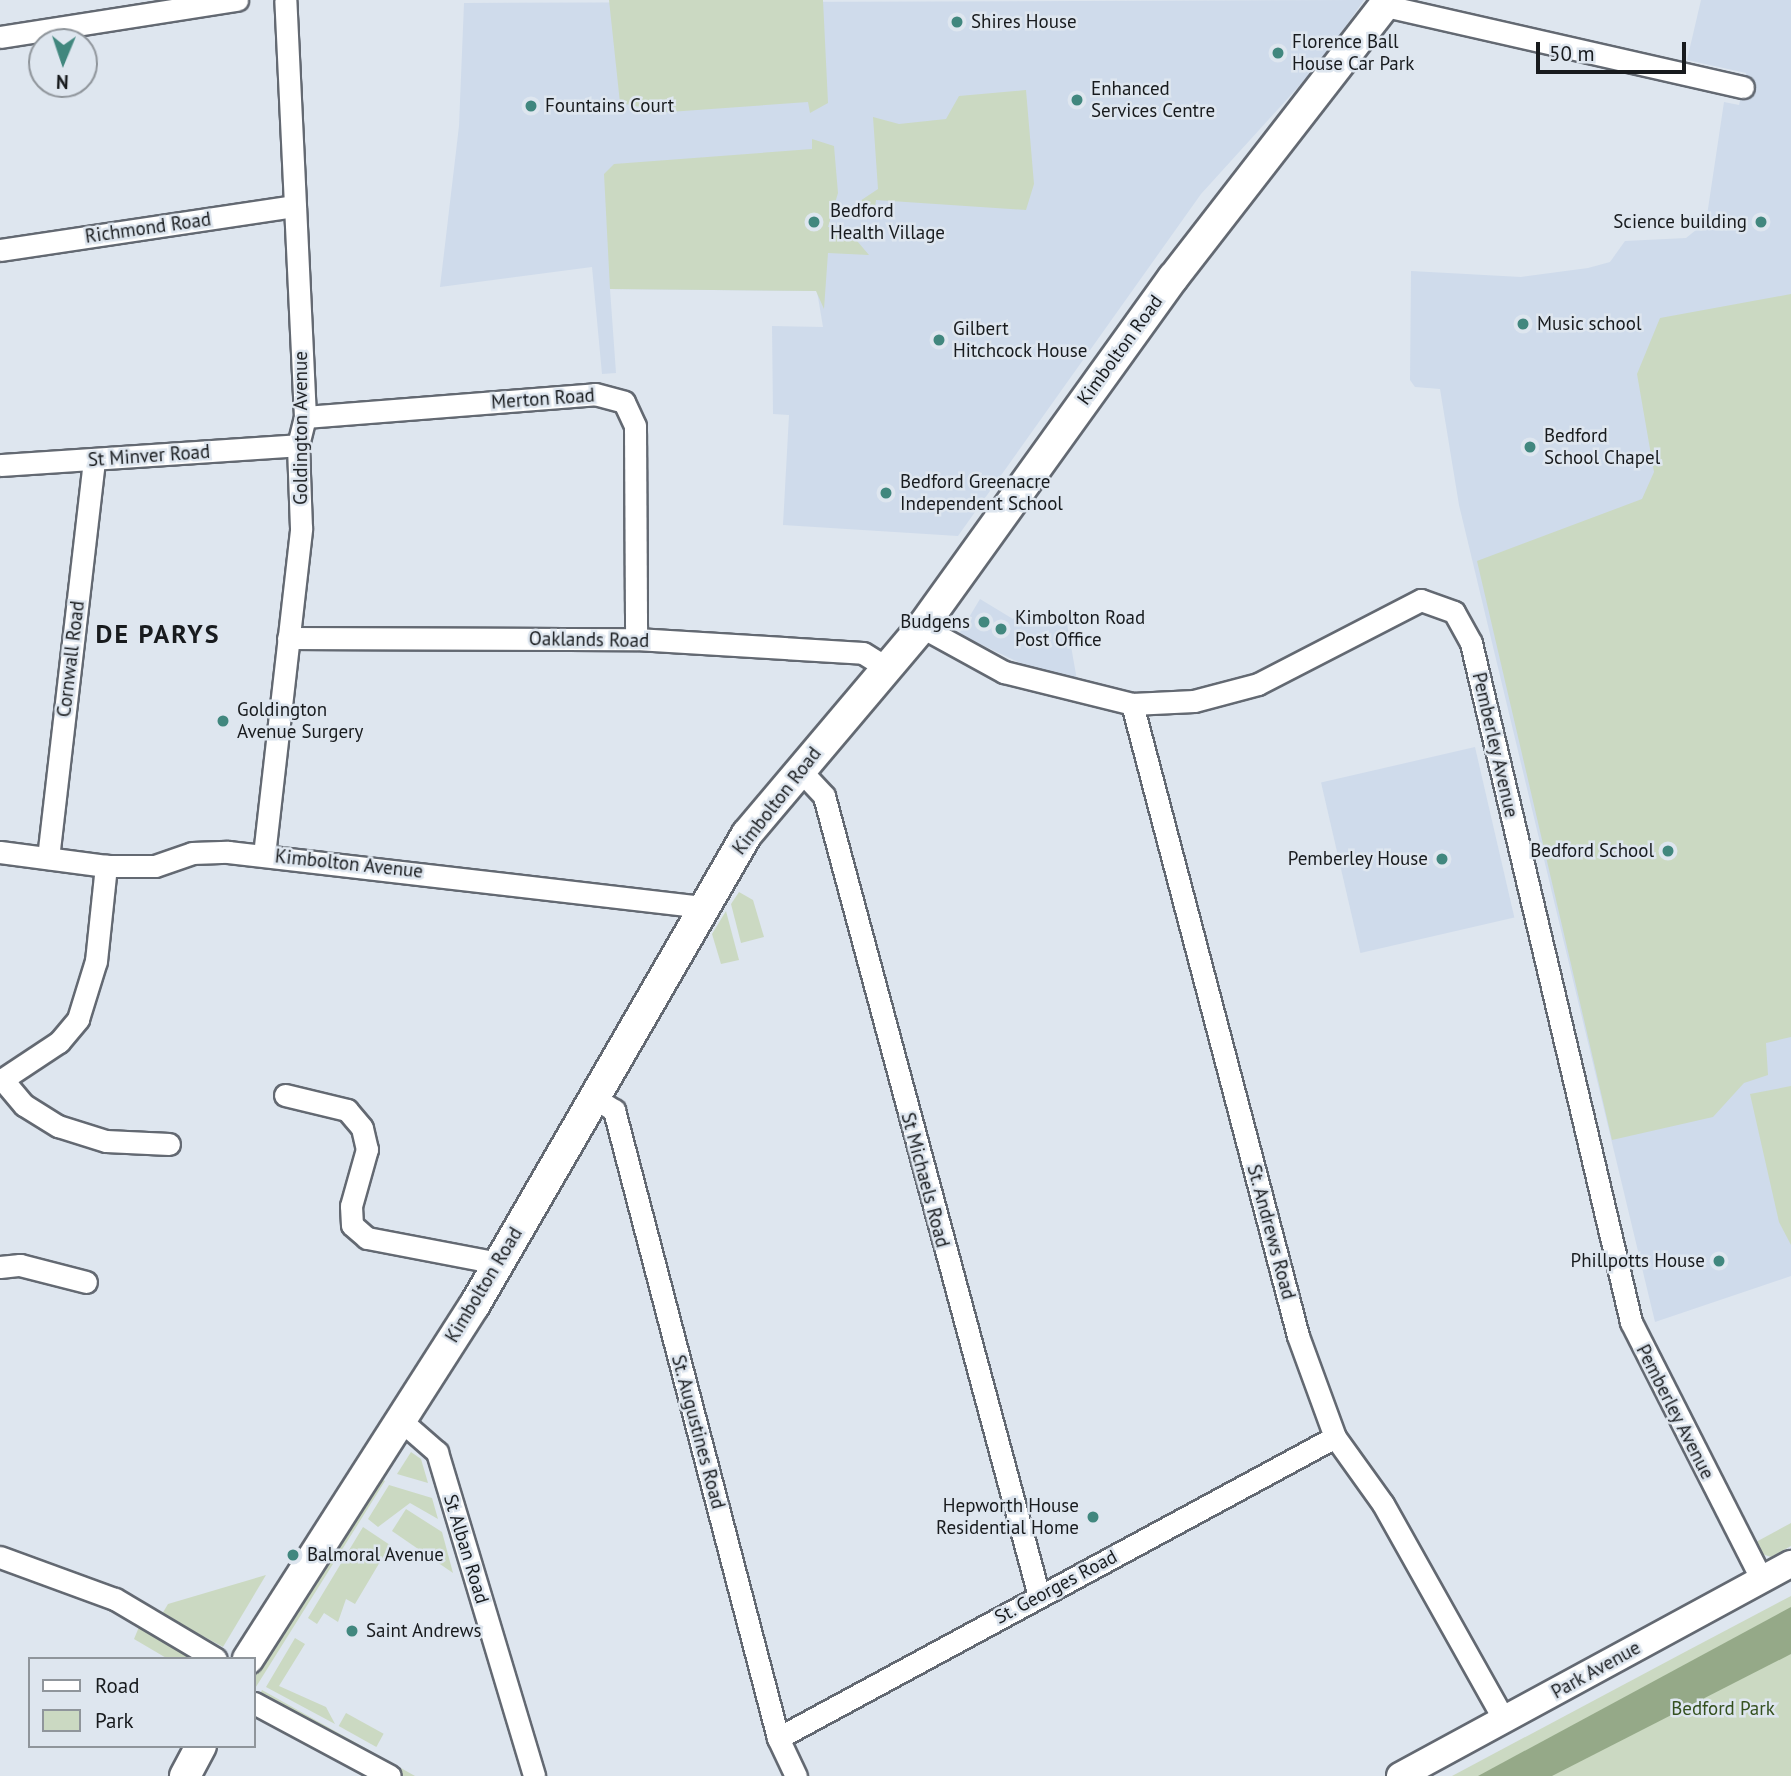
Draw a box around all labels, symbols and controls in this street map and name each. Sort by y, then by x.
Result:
place label: Shires House [971,11,1077,33]
marker: Shires House [949,14,965,30]
north arrow [28,28,98,98]
scale bar [1539,28,1690,72]
place label: Florence Ball House Car Park [1292,31,1414,75]
text: 50 m [1549,40,1595,67]
marker: Florence Ball House Car Park [1270,45,1286,61]
text: N [56,70,69,94]
place label: Enhanced Services Centre [1091,78,1215,122]
marker: Enhanced Services Centre [1069,92,1085,108]
place label: Fountains Court [545,95,674,117]
marker: Fountains Court [523,98,539,114]
place label: Bedford Health Village [830,200,946,244]
street label: Richmond Road [84,208,212,248]
place label: Science building [1613,211,1747,233]
marker: Bedford Health Village [804,212,824,232]
marker: Science building [1753,214,1769,230]
street label: Kimbolton Road [1073,291,1167,409]
place label: Music school [1537,313,1642,335]
marker: Music school [1515,316,1531,332]
place label: Gilbert Hitchcock House [953,318,1088,362]
marker: Gilbert Hitchcock House [931,332,947,348]
street label: Goldington Avenue [290,351,312,505]
street label: Merton Road [490,384,596,414]
place label: Bedford School Chapel [1544,425,1660,469]
marker: Bedford School Chapel [1522,439,1538,455]
street label: St Minver Road [87,440,211,472]
place label: Bedford Greenacre Independent School [900,471,1063,515]
marker: Bedford Greenacre Independent School [878,485,894,501]
street label: Cornwall Road [53,600,89,718]
place label: Kimbolton Road Post Office [1015,607,1145,651]
place label: Budgens [900,611,970,633]
marker: Budgens [976,614,992,630]
district label: DE PARYS [97,618,219,650]
marker: Kimbolton Road Post Office [993,621,1009,637]
street label: Oaklands Road [529,628,649,652]
street label: Pemberley Avenue [1467,670,1523,820]
place label: Goldington Avenue Surgery [237,699,363,743]
marker: Goldington Avenue Surgery [215,713,231,729]
street label: Kimbolton Road [728,743,826,859]
place label: Bedford School [1530,840,1654,862]
marker: Bedford School [1660,843,1676,859]
street label: Kimbolton Avenue [274,845,424,883]
place label: Pemberley House [1287,848,1428,870]
marker: Pemberley House [1434,851,1450,867]
street label: St Michaels Road [896,1110,954,1250]
street label: St. Andrews Road [1242,1161,1300,1303]
street label: Kimbolton Road [441,1223,527,1347]
place label: Phillpotts House [1571,1250,1705,1272]
marker: Phillpotts House [1711,1253,1727,1269]
street label: Pemberley Avenue [1631,1340,1719,1484]
street label: St. Augustines Road [666,1351,730,1513]
street label: St Alban Road [438,1491,494,1607]
place label: Hepworth House Residential Home [936,1495,1079,1539]
marker: Hepworth House Residential Home [1085,1509,1101,1525]
place label: Balmoral Avenue [307,1544,445,1566]
street label: St. Georges Road [990,1545,1122,1629]
marker: Balmoral Avenue [285,1547,301,1563]
place label: Saint Andrews [366,1620,482,1642]
marker: Saint Andrews [344,1623,360,1639]
street label: Park Avenue [1547,1636,1645,1704]
legend [28,1657,256,1748]
text: Road [95,1672,139,1699]
park label: Bedford Park [1671,1698,1775,1720]
text: Park [95,1707,134,1734]

